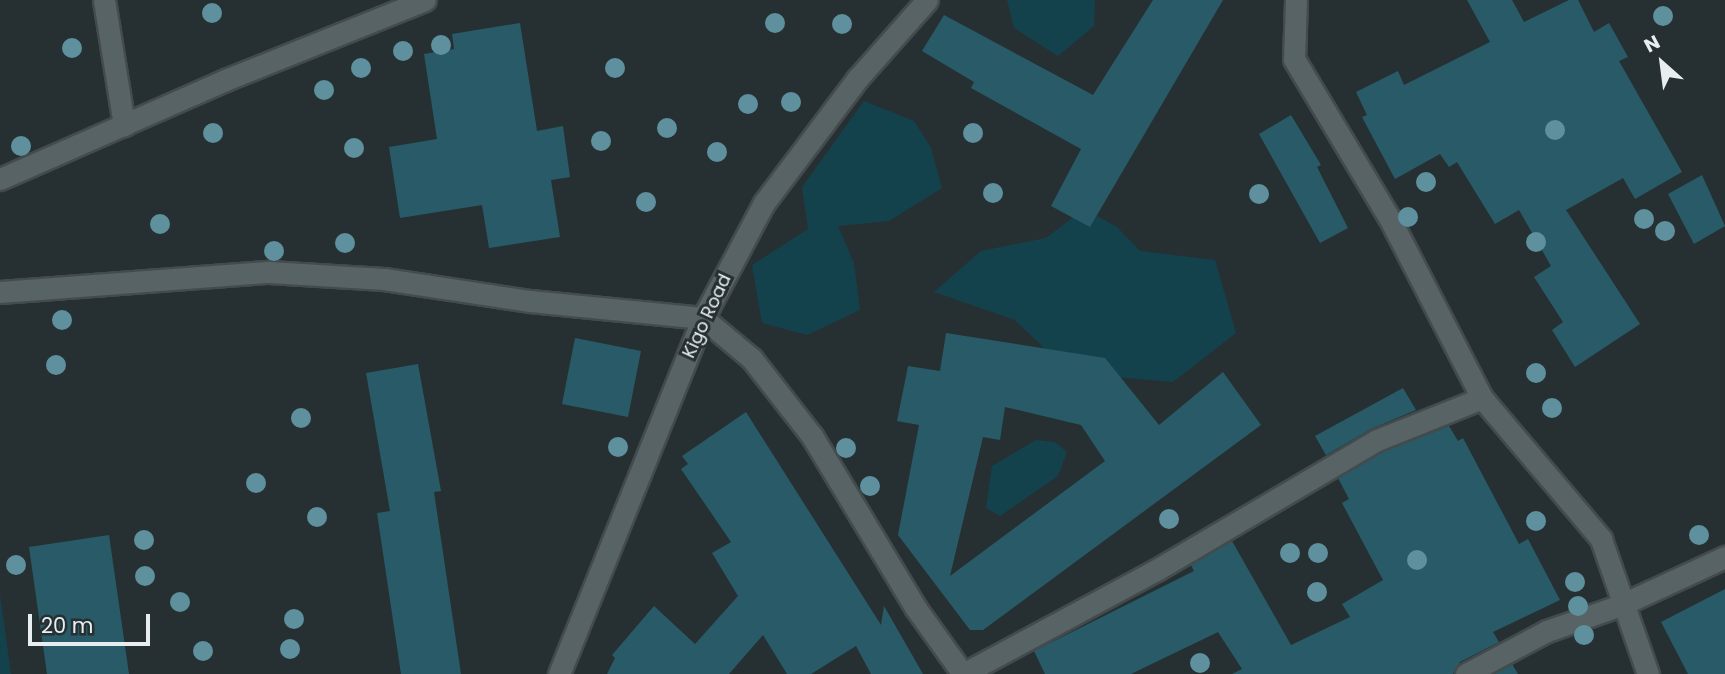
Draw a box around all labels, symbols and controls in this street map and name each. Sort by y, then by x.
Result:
north arrow [1627,28,1697,98]
text: N [1639,29,1665,59]
street label: Kigo Road [678,270,736,362]
scale bar [32,600,154,644]
text: 20 m [41,611,94,640]

